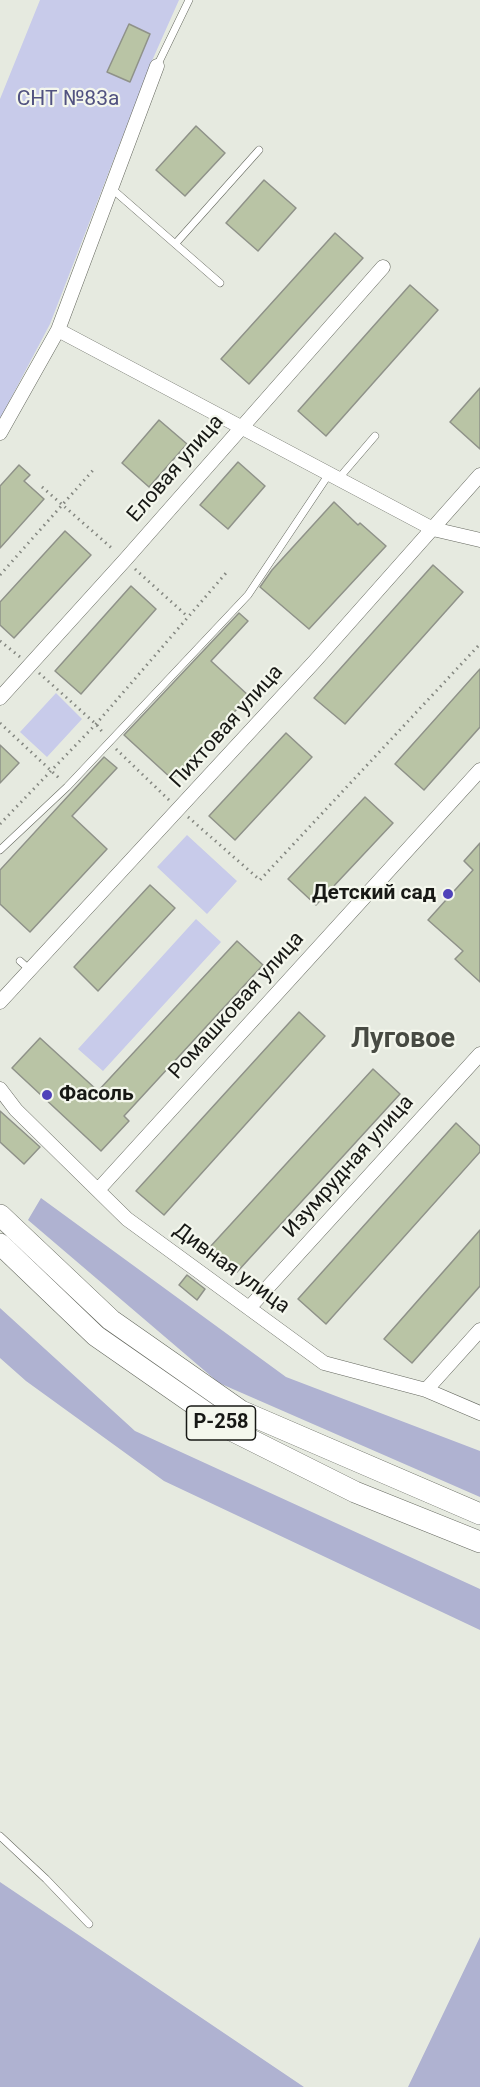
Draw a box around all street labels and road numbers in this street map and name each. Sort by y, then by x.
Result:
street label: Еловая улица [123,410,229,528]
street label: Пихтовая улица [165,660,289,794]
street label: Ромашковая улица [164,927,310,1085]
street label: Изумрудная улица [278,1091,420,1243]
street label: Дивная улица [168,1218,294,1320]
road number: Р-258 [186,1406,256,1440]

